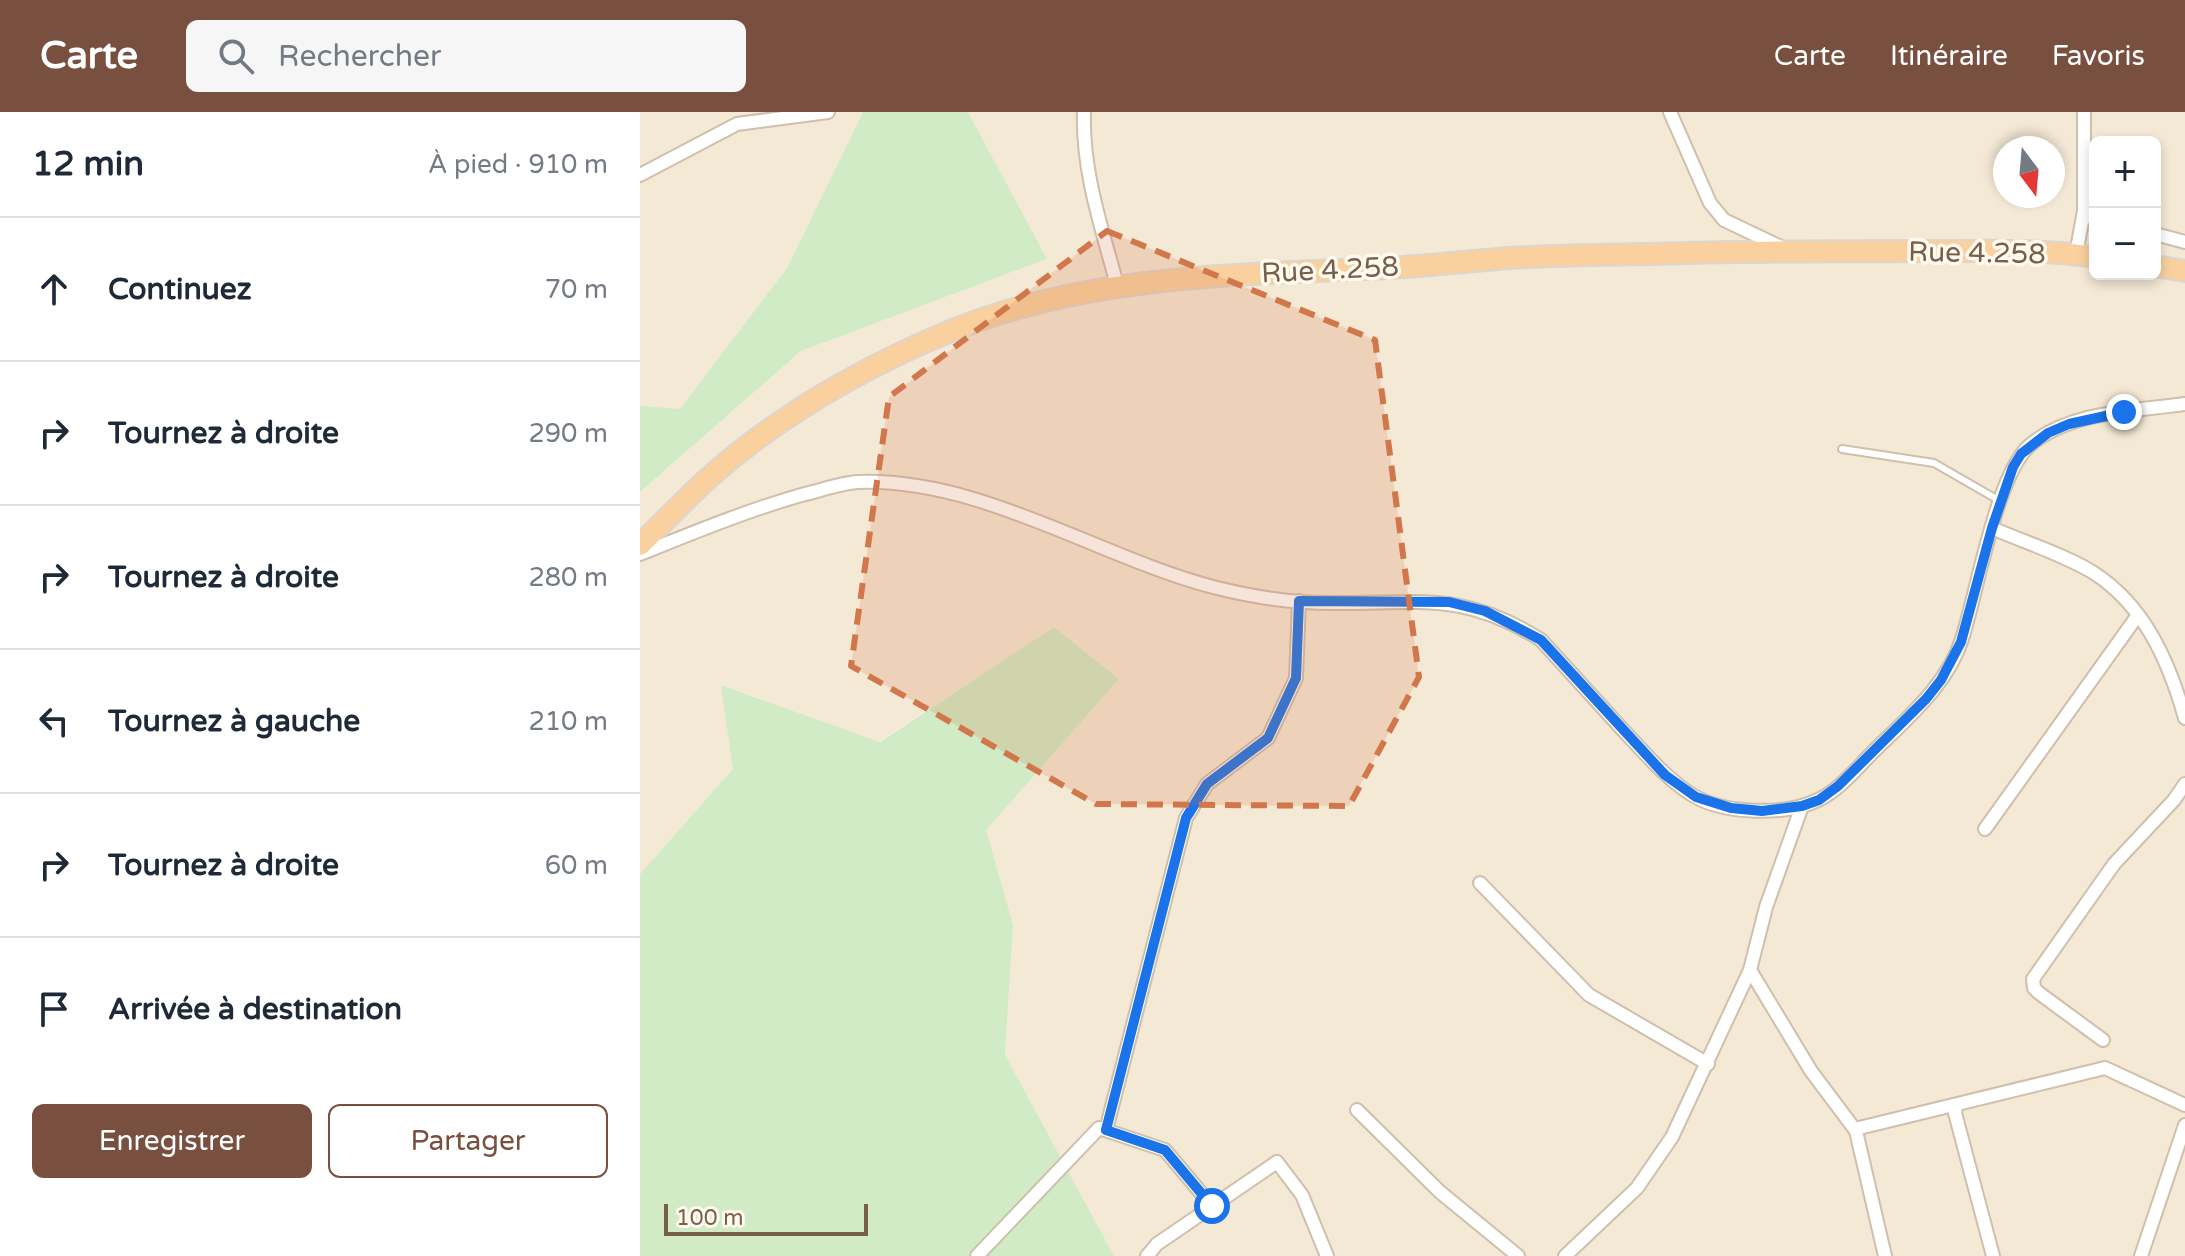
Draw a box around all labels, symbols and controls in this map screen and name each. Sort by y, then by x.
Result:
search box [186,20,746,92]
text: Carte [40,33,138,79]
icon: search [214,34,258,78]
text: Rechercher [278,38,441,75]
text: Carte [1774,39,1846,73]
text: Itinéraire [1890,39,2008,73]
text: Favoris [2052,39,2145,73]
north arrow [1993,136,2065,208]
map controls [2089,136,2161,280]
button: + [2089,136,2161,208]
text: 12 min [32,144,144,185]
text: À pied · 910 m [428,149,608,180]
button: − [2089,208,2161,280]
street label: Rue 4.258 [1908,235,2046,271]
street label: Rue 4.258 [1260,249,1400,291]
icon: ahead [32,267,76,311]
text: Continuez [108,271,252,308]
text: 70 m [545,274,608,305]
route end [2106,394,2142,430]
icon: right [32,411,76,455]
text: Tournez à droite [108,415,339,452]
text: 290 m [528,418,608,449]
icon: right [32,555,76,599]
text: Tournez à droite [108,559,339,596]
text: 280 m [528,562,608,593]
icon: left [32,699,76,743]
text: Tournez à gauche [108,703,360,740]
text: 210 m [528,706,608,737]
icon: right [32,843,76,887]
text: Tournez à droite [108,847,339,884]
text: 60 m [545,850,608,881]
icon: arrive [32,987,76,1031]
text: Arrivée à destination [108,991,402,1028]
button: Enregistrer [32,1104,312,1178]
button: Partager [328,1104,608,1178]
route start [1194,1188,1230,1224]
scale bar [664,1200,868,1236]
text: 100 m [676,1205,743,1231]

